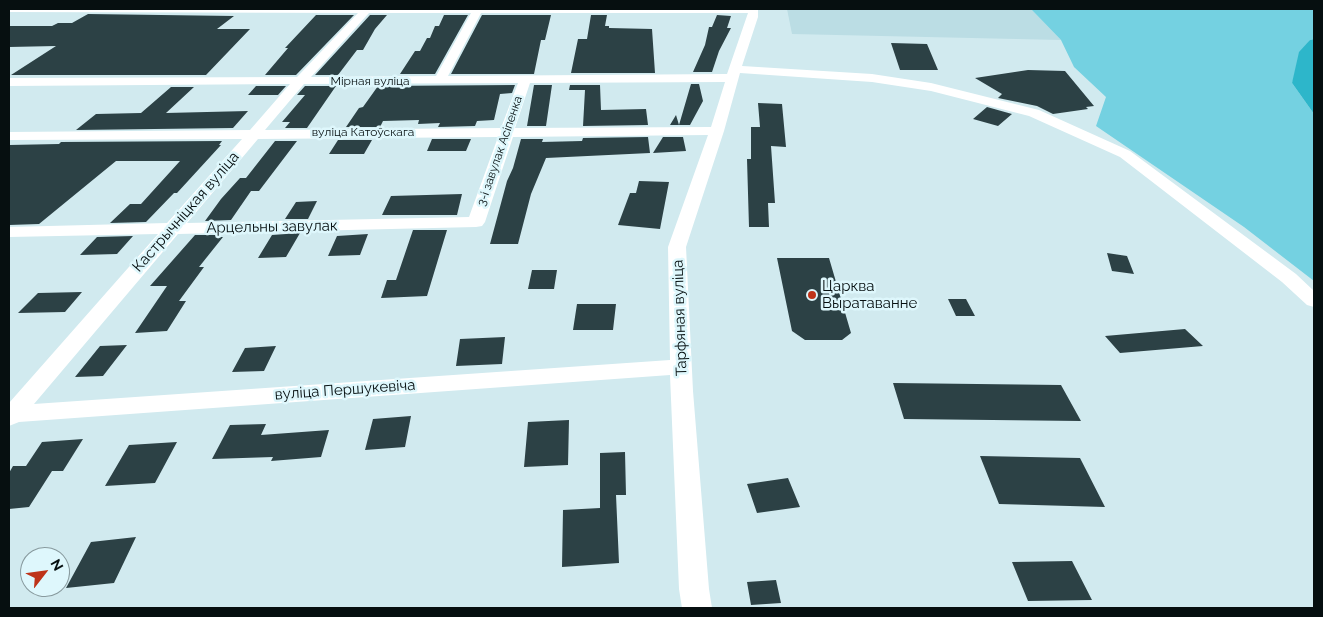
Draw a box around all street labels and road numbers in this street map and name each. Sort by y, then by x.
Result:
street label: Мірная вуліца [330,74,410,88]
street label: 3-і завулак Асіпенка [474,94,526,208]
street label: вуліца Катоўскага [312,125,414,139]
street label: Кастрычніцкая вуліца [129,148,243,276]
street label: Арцельны завулак [206,217,338,237]
street label: Тарфяная вуліца [669,259,691,377]
street label: вуліца Першукевіча [274,376,416,404]

